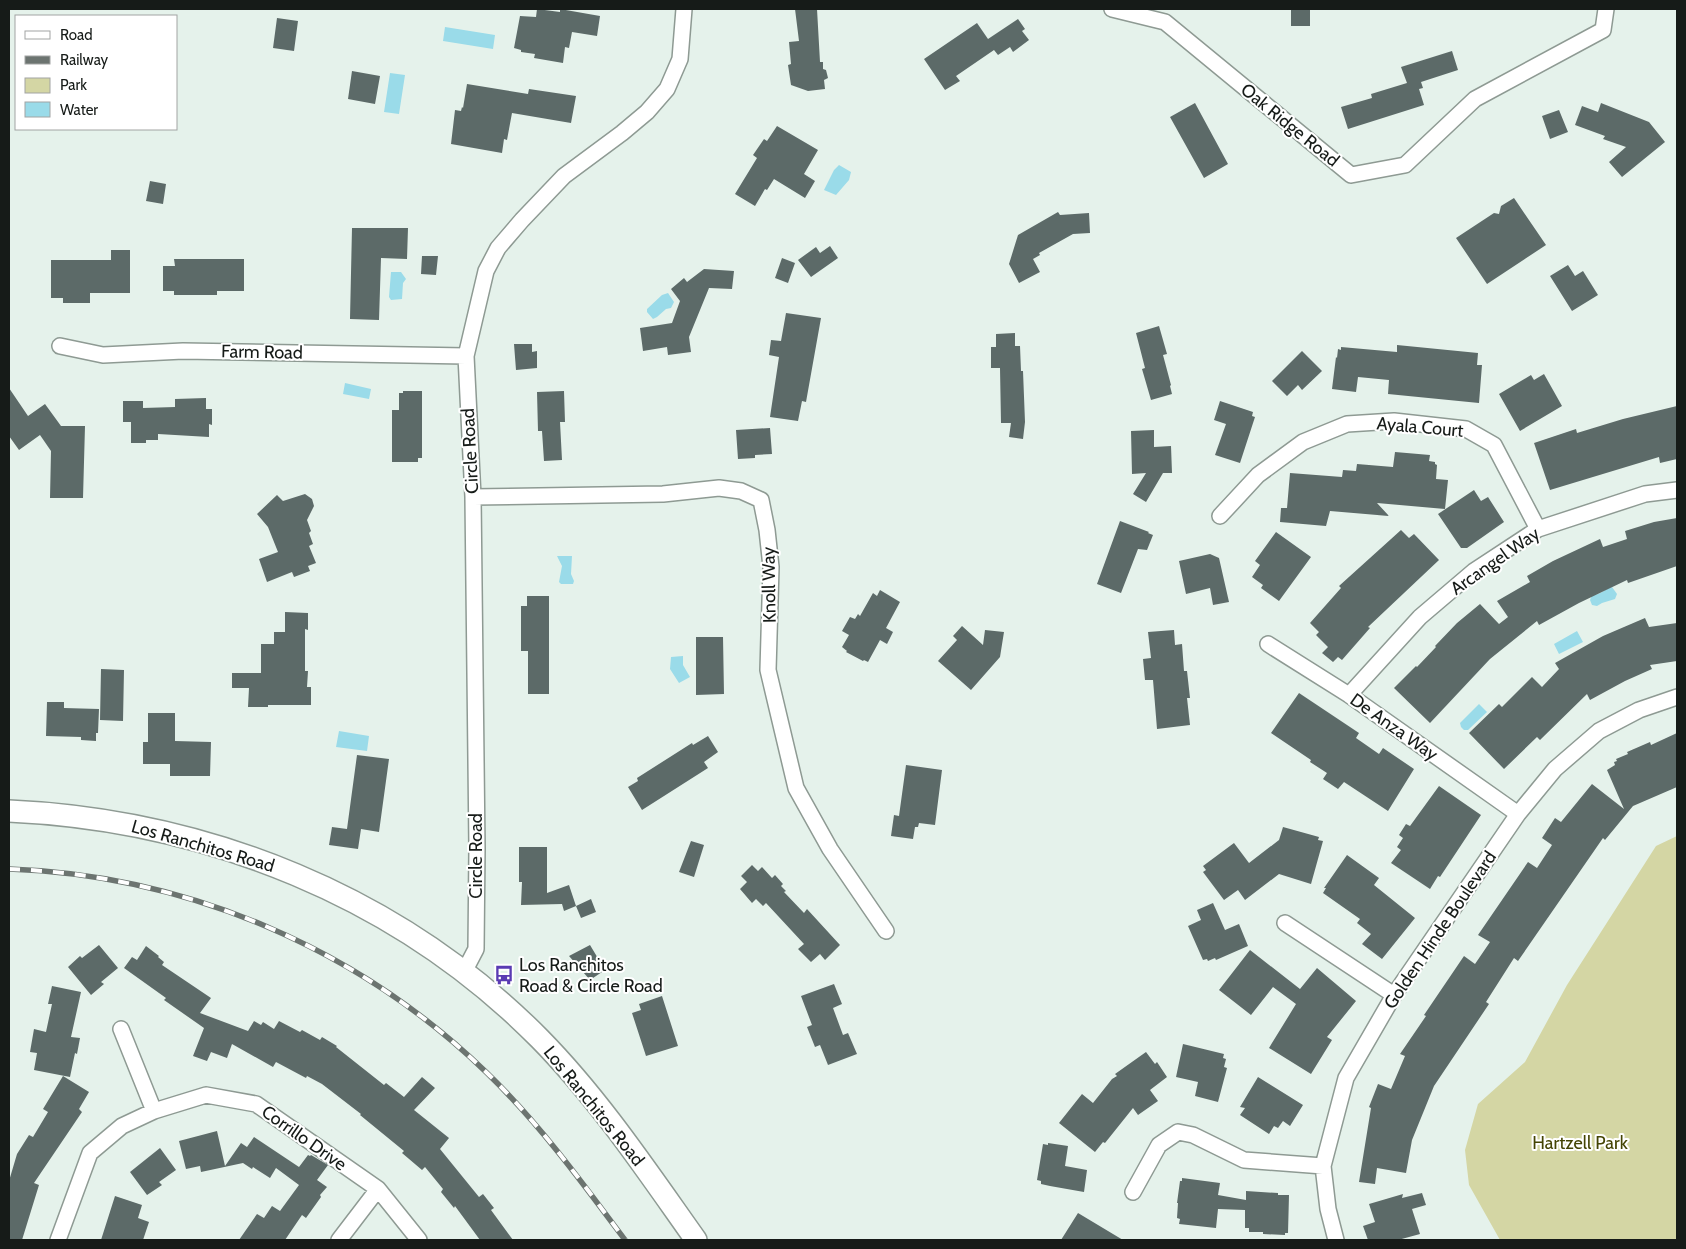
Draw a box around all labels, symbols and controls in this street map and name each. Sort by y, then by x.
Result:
legend [15,15,178,130]
text: Road [60,26,93,44]
text: Railway [60,51,109,69]
text: Park [60,76,87,94]
street label: Oak Ridge Road [1236,79,1344,171]
text: Water [60,101,98,119]
street label: Farm Road [221,340,303,364]
street label: Circle Road [457,408,483,494]
street label: Ayala Court [1376,412,1464,442]
street label: Arcangel Way [1446,522,1544,600]
street label: Knoll Way [757,547,781,623]
street label: De Anza Way [1346,689,1442,765]
street label: Circle Road [465,813,487,899]
street label: Los Ranchitos Road [129,815,277,877]
street label: Golden Hinde Boulevard [1379,847,1501,1013]
place label: Los Ranchitos Road & Circle Road [519,954,663,997]
bus stop icon: Los Ranchitos Road & Circle Road [493,964,515,986]
street label: Los Ranchitos Road [539,1042,649,1170]
street label: Corrillo Drive [257,1101,351,1175]
park label: Hartzell Park [1532,1132,1629,1154]

